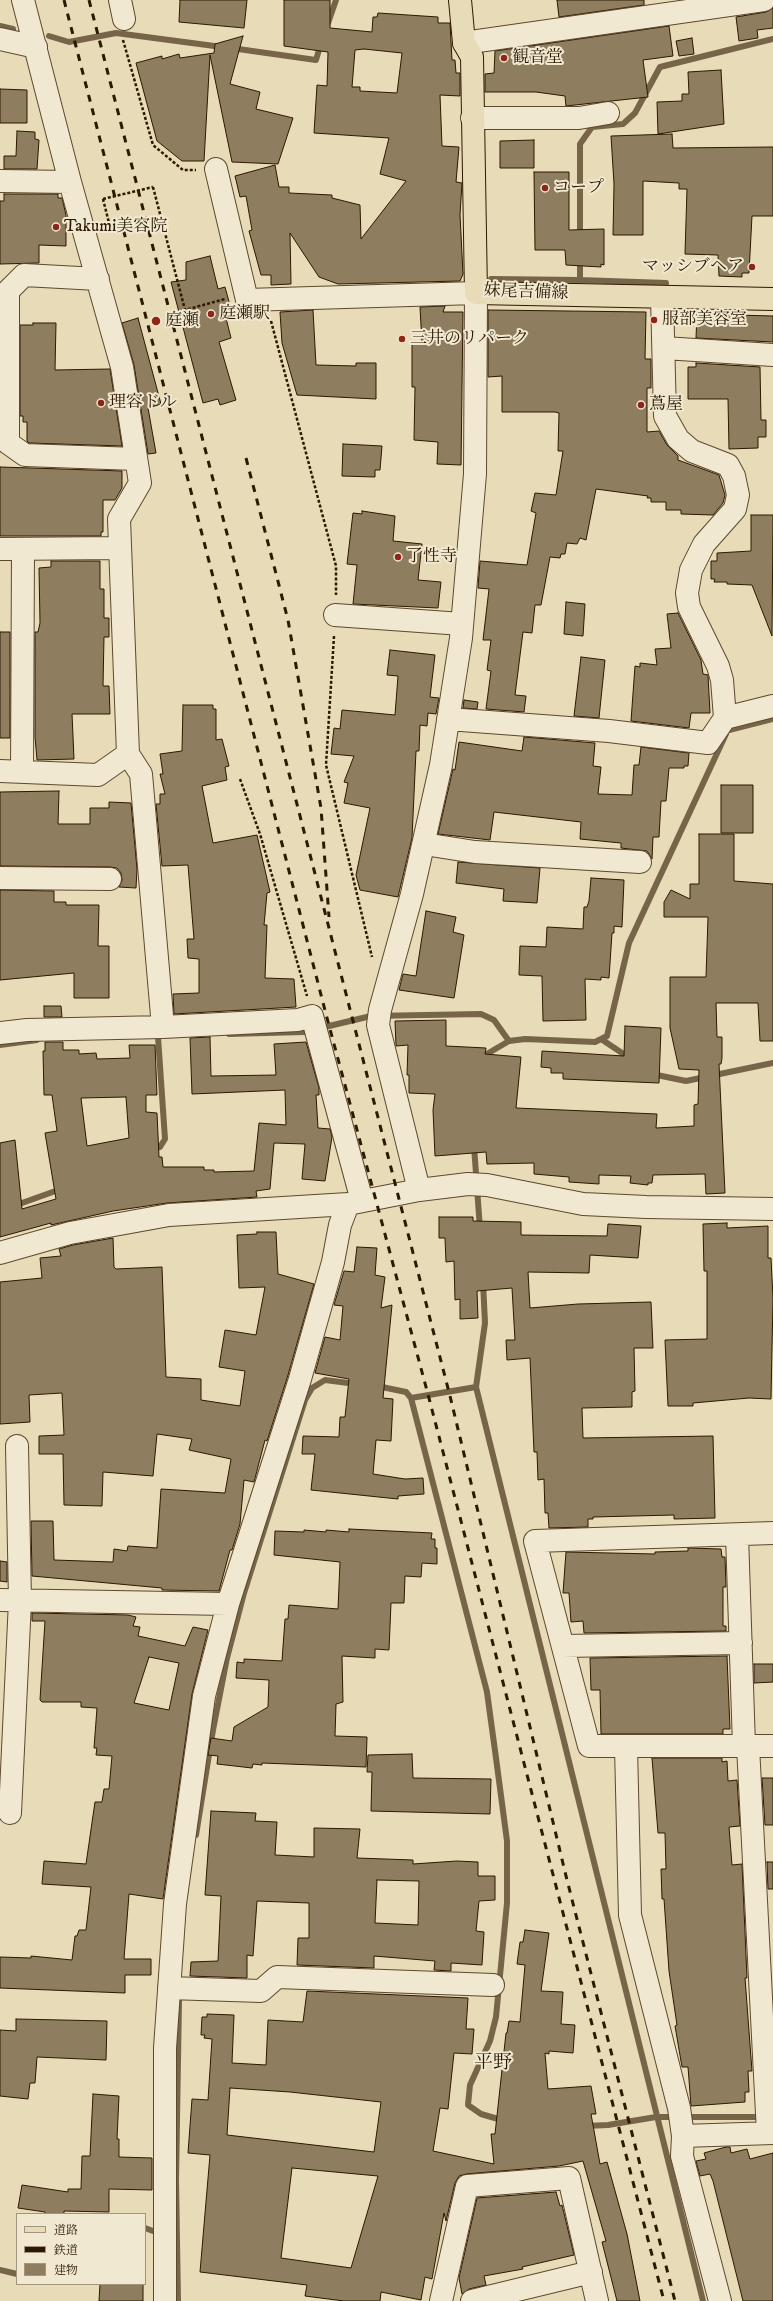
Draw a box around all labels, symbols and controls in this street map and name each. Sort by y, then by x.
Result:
place label: 観音堂 [512,48,563,68]
marker: 観音堂 [499,53,509,63]
place label: コープ [553,178,604,198]
marker: コープ [540,183,550,193]
place label: Takumi美容院 [64,217,167,237]
marker: Takumi美容院 [51,222,61,232]
place label: マッシブヘア [642,257,744,277]
marker: マッシブヘア [747,262,757,272]
street label: 妹尾吉備線 [483,281,569,305]
place label: 庭瀬駅 [219,304,270,324]
marker: 庭瀬駅 [206,309,216,319]
place label: 服部美容室 [662,310,747,330]
place label: 庭瀬 [165,311,199,331]
marker: 庭瀬 [150,315,162,327]
marker: 服部美容室 [649,315,659,325]
place label: 三井のリパーク [410,329,529,349]
marker: 三井のリパーク [397,334,407,344]
place label: 理容ドル [109,393,177,413]
place label: 蔦屋 [649,395,683,415]
marker: 理容ドル [96,398,106,408]
marker: 蔦屋 [636,400,646,410]
place label: 了性寺 [406,547,457,567]
marker: 了性寺 [393,552,403,562]
district label: 平野 [474,2053,512,2075]
legend [16,2213,146,2285]
text: 道路 [54,2223,78,2238]
text: 鉄道 [54,2243,78,2258]
text: 建物 [54,2263,78,2278]

